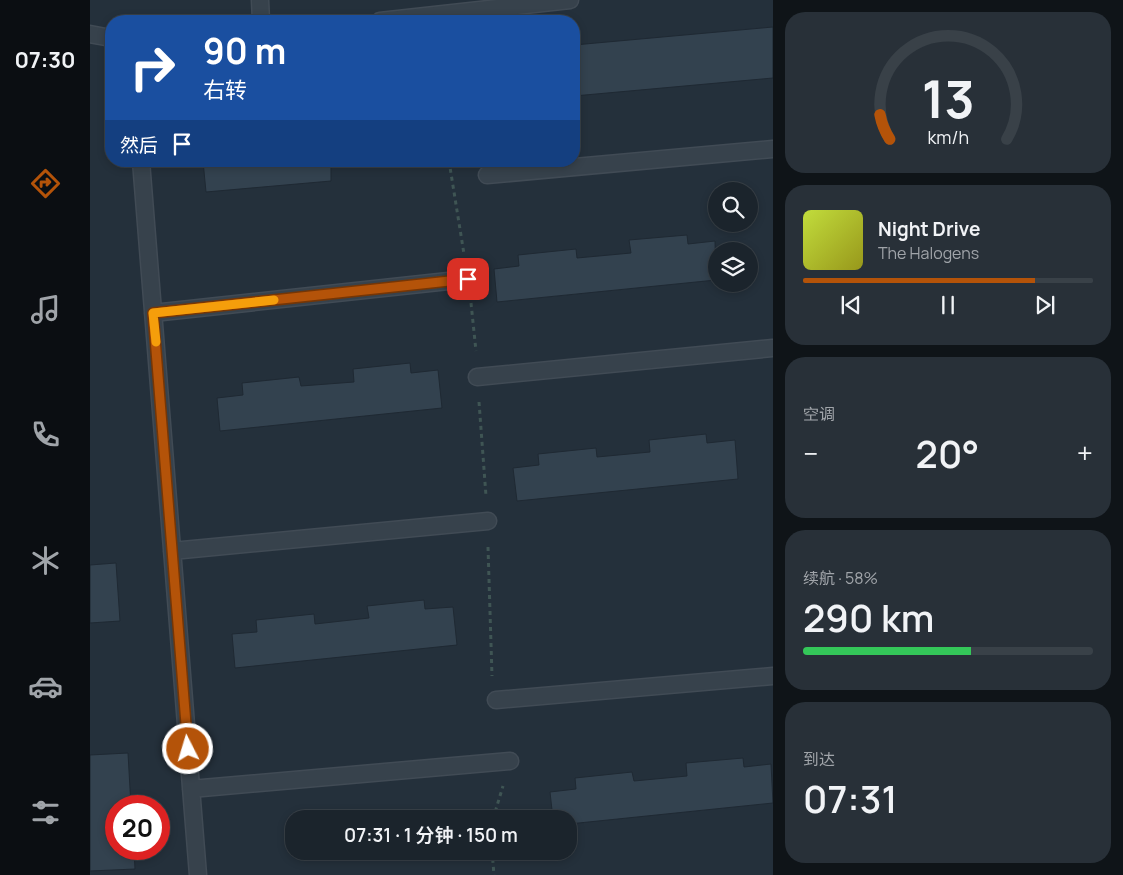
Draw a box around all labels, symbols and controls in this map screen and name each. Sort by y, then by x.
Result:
text: 90 m [203,27,286,75]
icon: right [120,35,185,100]
text: 07:30 [14,45,76,75]
text: 13 [921,63,975,134]
text: 右转 [203,75,247,105]
text: km/h [927,125,969,149]
icon: arrive [168,130,196,158]
text: 然后 [120,132,158,158]
icon: directions [28,166,63,201]
map controls [708,182,758,292]
button: search [708,182,758,232]
text: Night Drive [878,216,980,242]
button: layers [708,242,758,292]
text: The Halogens [878,242,979,264]
pin [447,258,489,300]
icon: arrive [454,265,482,293]
icon: previous [837,291,865,319]
icon: pause [934,291,962,319]
icon: next [1031,291,1059,319]
icon: music [28,292,63,327]
text: 空调 [803,403,835,425]
icon: phone [28,417,63,452]
text: 20° [916,427,979,479]
text: − [803,434,818,472]
text: + [1077,434,1093,472]
icon: climate [28,543,63,578]
text: 续航 · 58% [803,567,878,589]
text: 290 km [803,591,934,643]
icon: car [28,669,63,704]
position arrow [161,722,213,774]
text: 到达 [803,748,835,770]
text: 07:31 [803,772,898,824]
icon: filters [28,795,63,830]
speed limit sign: 20 [105,795,170,860]
text: 07:31 · 1 分钟 · 150 m [344,822,518,848]

